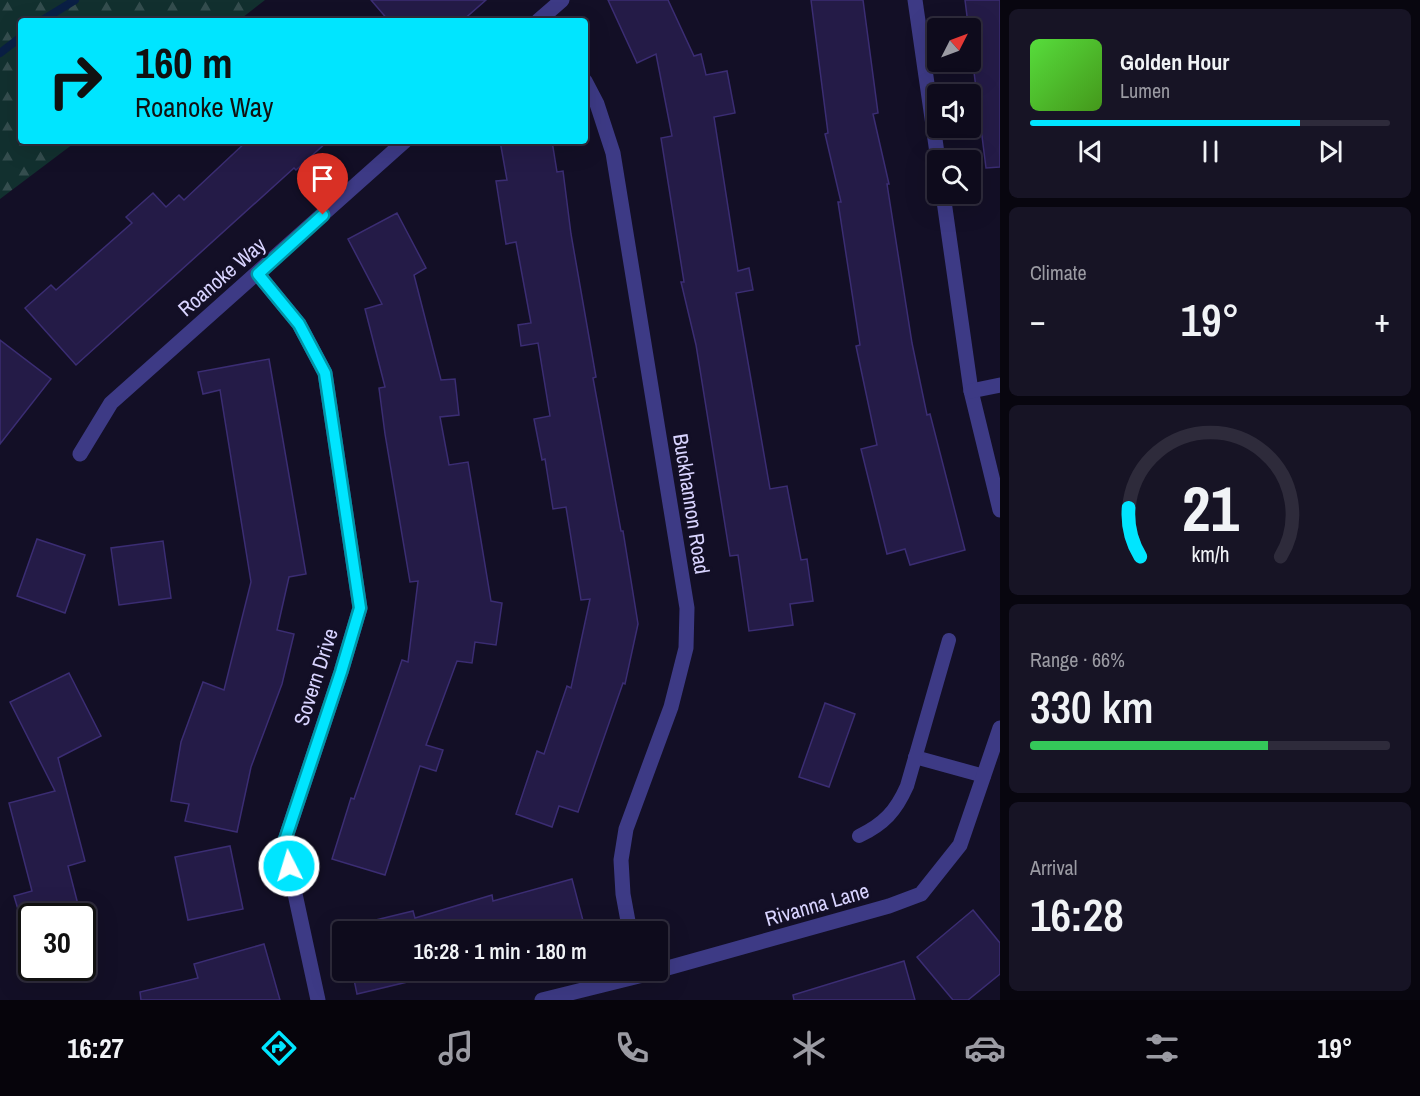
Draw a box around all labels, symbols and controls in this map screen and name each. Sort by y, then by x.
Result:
north arrow [927,18,981,72]
map controls [927,18,981,204]
text: 160 m [135,35,233,91]
icon: right [36,42,114,120]
text: Golden Hour [1120,47,1229,77]
text: Lumen [1120,77,1170,104]
button: sound [927,84,981,138]
text: Roanoke Way [135,89,273,125]
icon: previous [1074,135,1107,168]
icon: pause [1194,135,1227,168]
icon: next [1314,135,1347,168]
button: search [927,150,981,204]
pin [297,153,348,215]
icon: arrive [306,162,339,195]
street label: Roanoke Way [172,230,272,323]
text: Climate [1030,259,1087,286]
text: 19° [1180,289,1240,350]
text: − [1030,298,1046,342]
text: + [1374,298,1390,342]
street label: Buckhannon Road [666,432,717,576]
text: 21 [1182,466,1239,550]
text: km/h [1191,540,1229,569]
street label: Sovern Drive [286,625,345,729]
text: Range · 66% [1030,646,1125,673]
text: 330 km [1030,676,1154,737]
position arrow [257,834,321,898]
text: Arrival [1030,854,1077,881]
street label: Rivanna Lane [761,876,872,933]
text: 16:28 [1030,884,1124,945]
speed limit sign: 30 [18,903,96,981]
text: 16:28 · 1 min · 180 m [413,936,587,966]
icon: directions [258,1027,300,1069]
icon: music [435,1027,477,1069]
icon: phone [611,1027,653,1069]
icon: climate [788,1027,830,1069]
icon: car [964,1027,1006,1069]
icon: filters [1141,1027,1183,1069]
text: 16:27 [67,1030,124,1066]
text: 19° [1317,1030,1353,1066]

